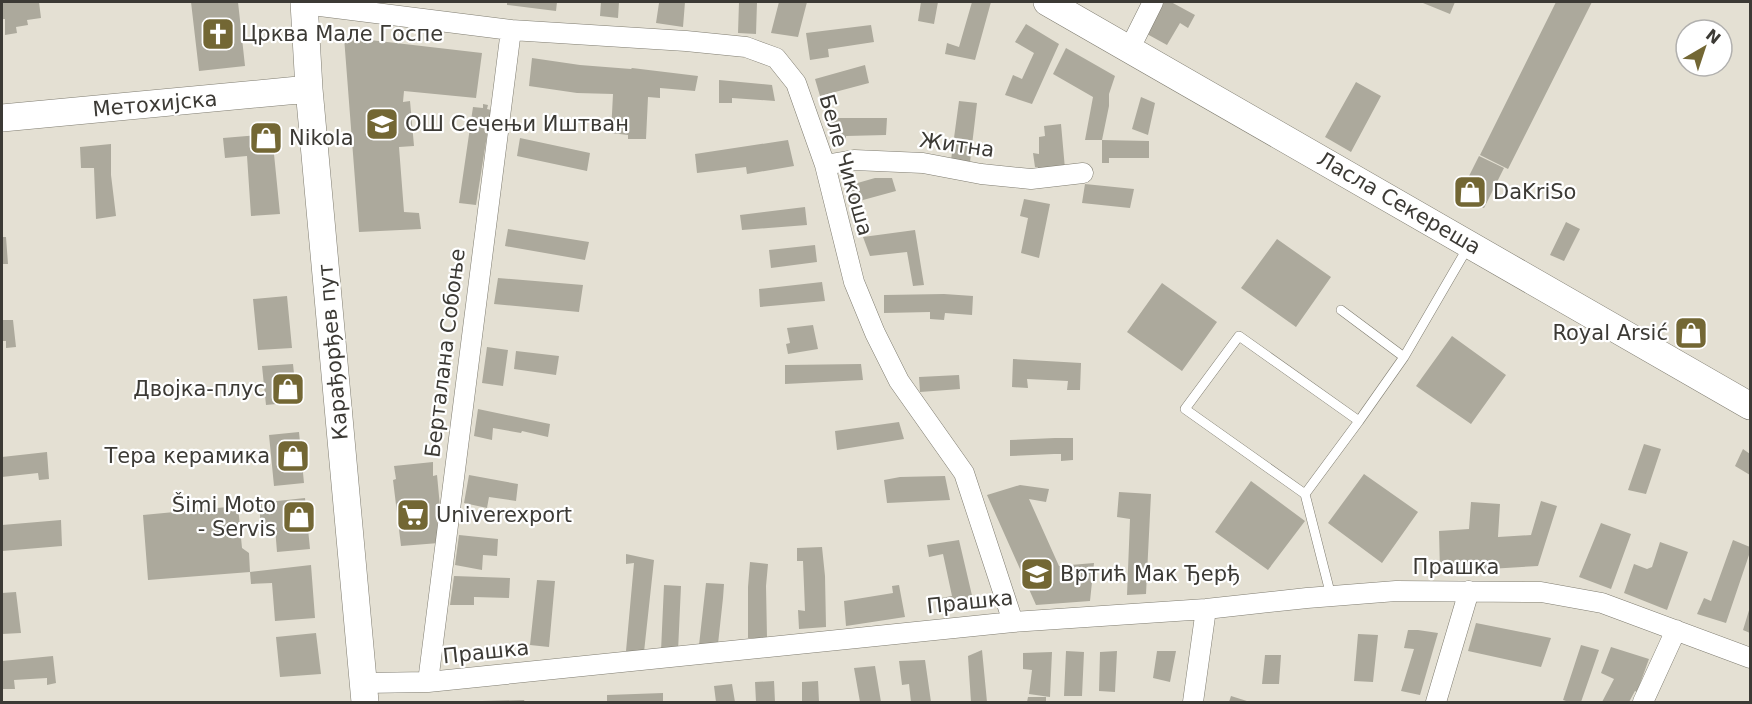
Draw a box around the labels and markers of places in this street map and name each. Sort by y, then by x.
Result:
church icon: Црква Мале Госпе [200,16,236,52]
place label: Црква Мале Госпе [241,22,443,46]
school or university icon: ОШ Сечењи Иштван [364,106,400,142]
place label: ОШ Сечењи Иштван [405,112,629,136]
shop icon: Nikola [248,120,284,156]
place label: Nikola [289,126,354,150]
shop icon: DaKriSo [1452,174,1488,210]
place label: DaKriSo [1493,180,1576,204]
shop icon: Royal Arsić [1673,315,1709,351]
place label: Royal Arsić [1552,321,1668,345]
shop icon: Двојка-плус [270,371,306,407]
place label: Двојка-плус [133,377,265,401]
shop icon: Тера керамика [275,438,311,474]
place label: Тера керамика [104,444,270,468]
place label: Šimi Moto - Servis [172,492,276,541]
supermarket icon: Univerexport [395,497,431,533]
shop icon: Šimi Moto - Servis [281,499,317,535]
place label: Univerexport [436,503,572,527]
school or university icon: Вртић Мак Ђерђ [1019,556,1055,592]
place label: Вртић Мак Ђерђ [1060,562,1240,586]

